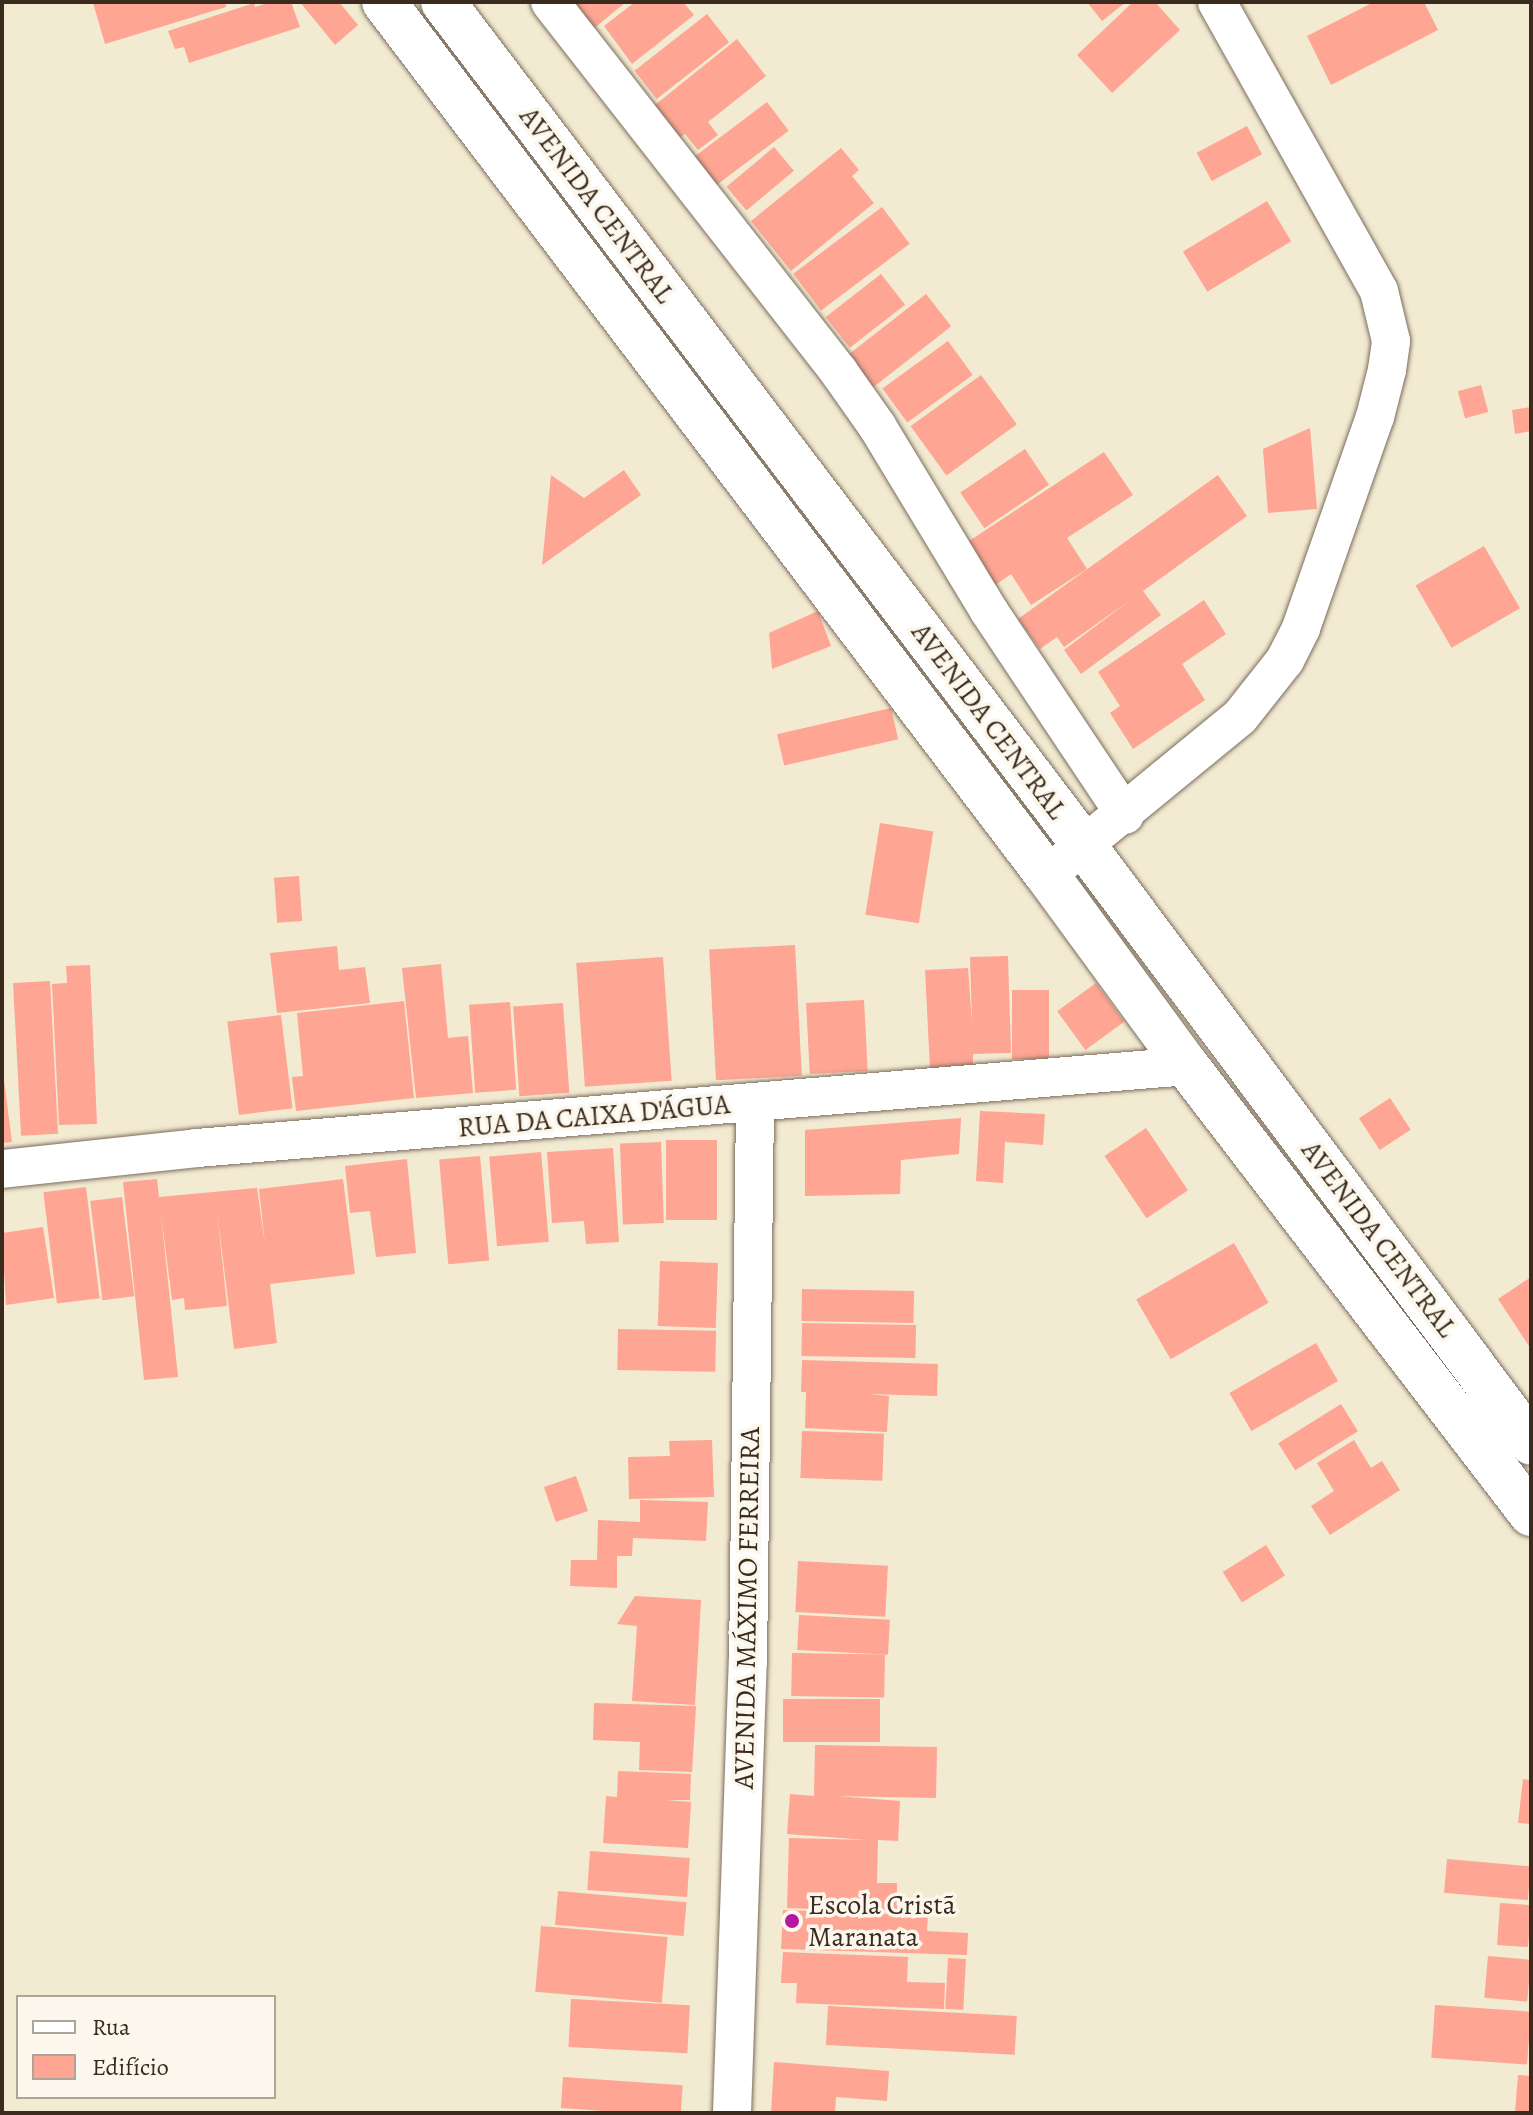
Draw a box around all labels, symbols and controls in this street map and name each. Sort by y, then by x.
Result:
street label: AVENIDA CENTRAL [512,100,682,310]
street label: AVENIDA CENTRAL [904,616,1074,826]
street label: RUA DA CAIXA D'ÁGUA [456,1087,732,1145]
street label: AVENIDA CENTRAL [1294,1134,1464,1344]
street label: AVENIDA MÁXIMO FERREIRA [727,1427,767,1789]
place label: Escola Cristã Maranata [808,1888,956,1954]
marker: Escola Cristã Maranata [783,1912,801,1930]
legend [16,1995,276,2099]
text: Rua [92,2011,130,2043]
text: Edifício [92,2051,169,2083]

